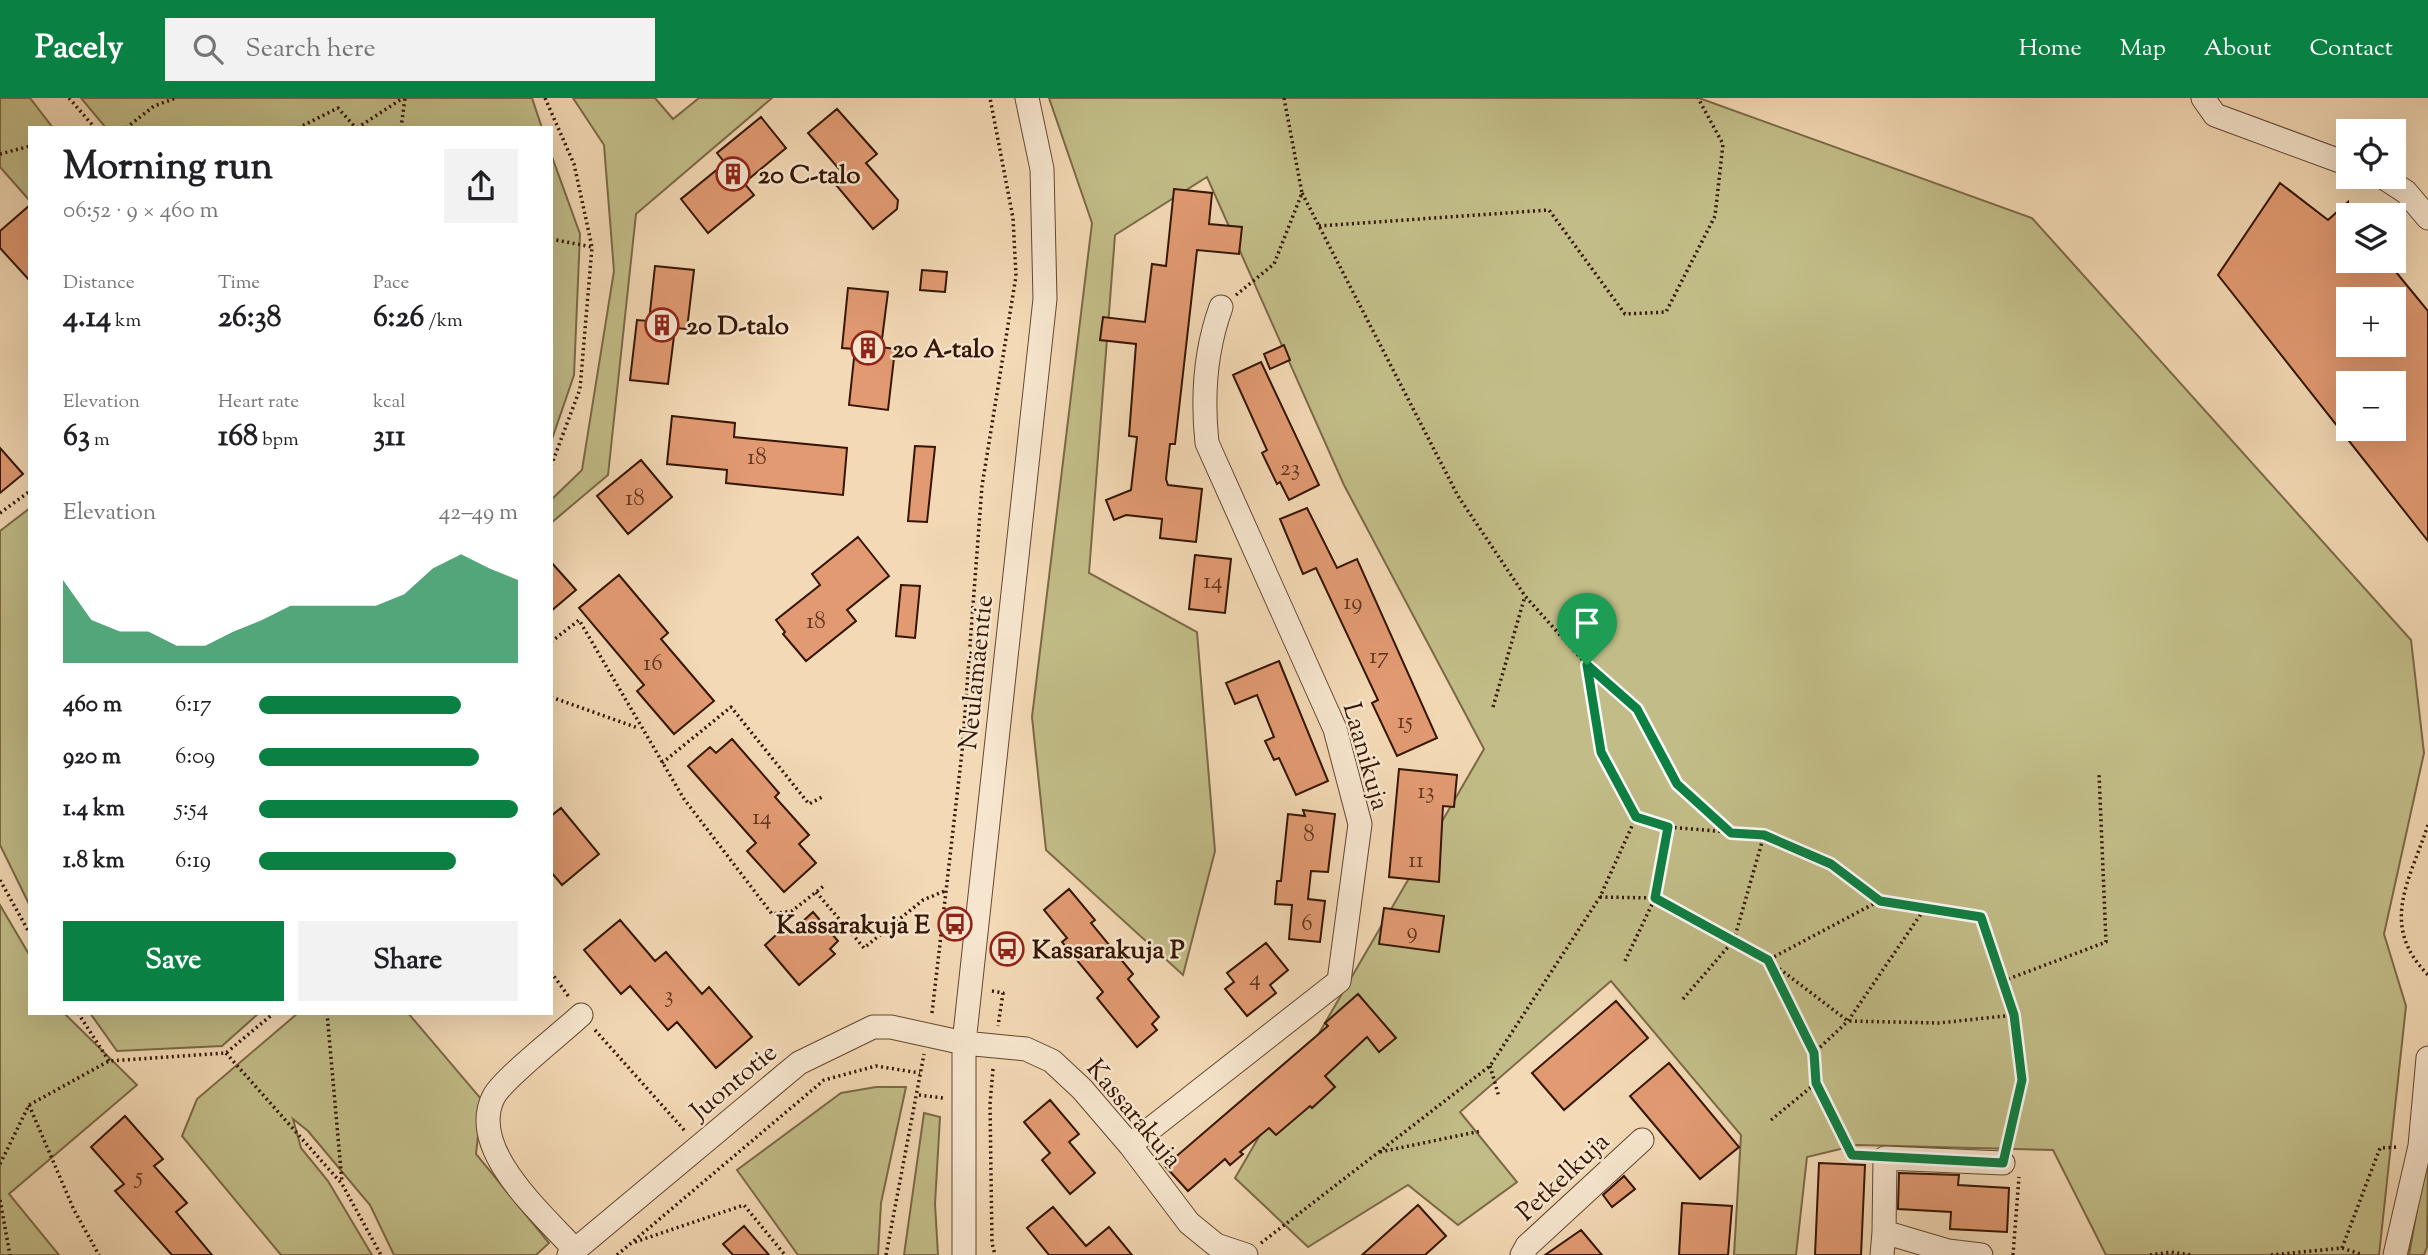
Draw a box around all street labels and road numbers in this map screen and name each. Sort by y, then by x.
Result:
street label: Neulamäentie [951,593,1004,751]
street label: Laanikuja [1332,699,1398,815]
street label: Juontotie [682,1036,786,1132]
street label: Kassarakuja [1076,1052,1190,1177]
street label: Petkelkuja [1509,1125,1619,1231]

